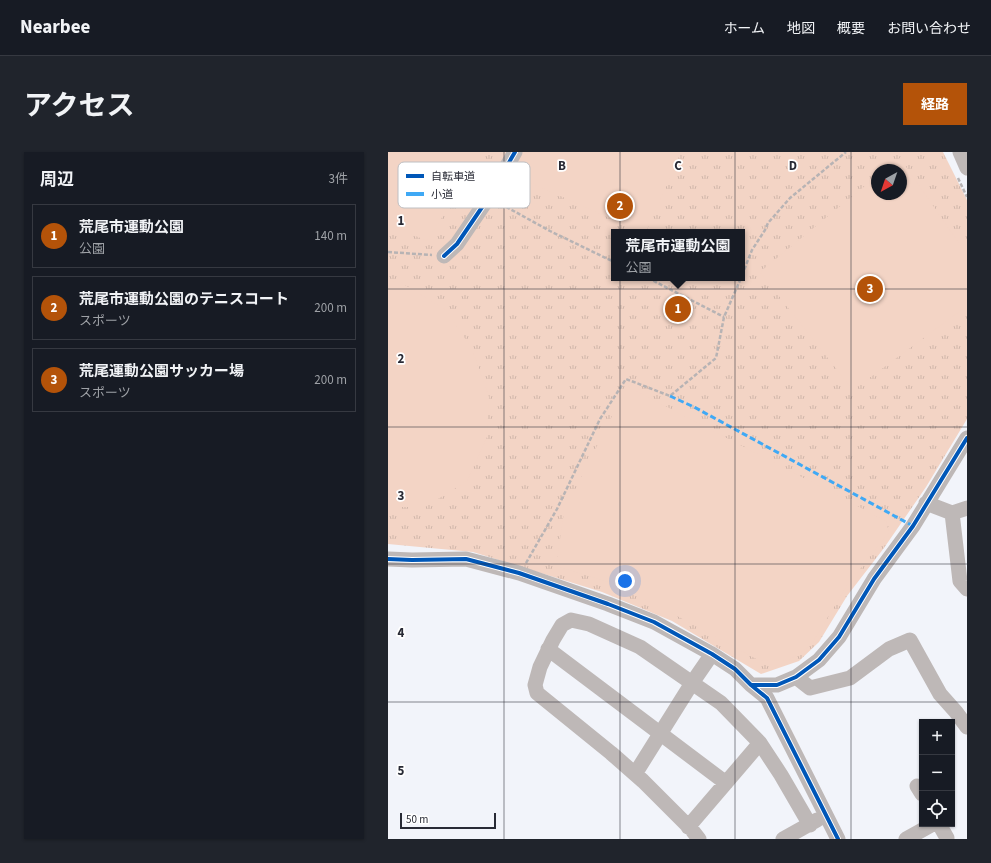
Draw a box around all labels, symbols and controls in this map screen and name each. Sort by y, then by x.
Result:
text: Nearbee [20,14,90,41]
text: ホーム [723,19,765,39]
text: 地図 [787,19,815,39]
text: 概要 [837,19,865,39]
text: お問い合わせ [887,19,971,39]
button: 経路 [903,83,967,125]
text: アクセス [24,86,135,126]
text: B [558,157,566,175]
text: C [674,157,682,175]
text: D [789,157,797,175]
legend [398,162,530,208]
north arrow [871,164,907,200]
text: 周辺 [40,168,74,192]
text: 自転車道 [431,169,475,184]
text: 3件 [329,170,348,188]
text: 小道 [431,187,453,202]
pin: 2 [607,191,633,221]
text: 1 [398,212,405,230]
text: 荒尾市運動公園 [79,217,184,238]
text: 1 [51,227,57,245]
text: 140 m [314,227,347,245]
popup [611,229,745,281]
text: 荒尾市運動公園 [625,236,731,257]
text: 公園 [79,240,105,258]
text: 公園 [625,259,652,277]
pin: 3 [857,274,883,304]
text: 荒尾市運動公園のテニスコート [79,289,289,310]
pin: 1 [665,294,691,324]
text: 2 [51,299,57,317]
text: 200 m [314,299,347,317]
text: スポーツ [79,312,131,330]
text: 2 [398,350,405,368]
text: 荒尾運動公園サッカー場 [79,361,244,382]
text: 3 [51,371,57,389]
text: 200 m [314,371,347,389]
text: スポーツ [79,384,131,402]
text: 3 [398,487,405,505]
your location [615,571,635,591]
text: 4 [398,624,405,642]
map controls [919,719,955,827]
button: + [919,719,955,755]
button: − [919,755,955,791]
text: 5 [398,762,405,780]
button: locate [919,791,955,827]
scale bar [400,811,496,830]
text: 50 m [406,812,428,827]

